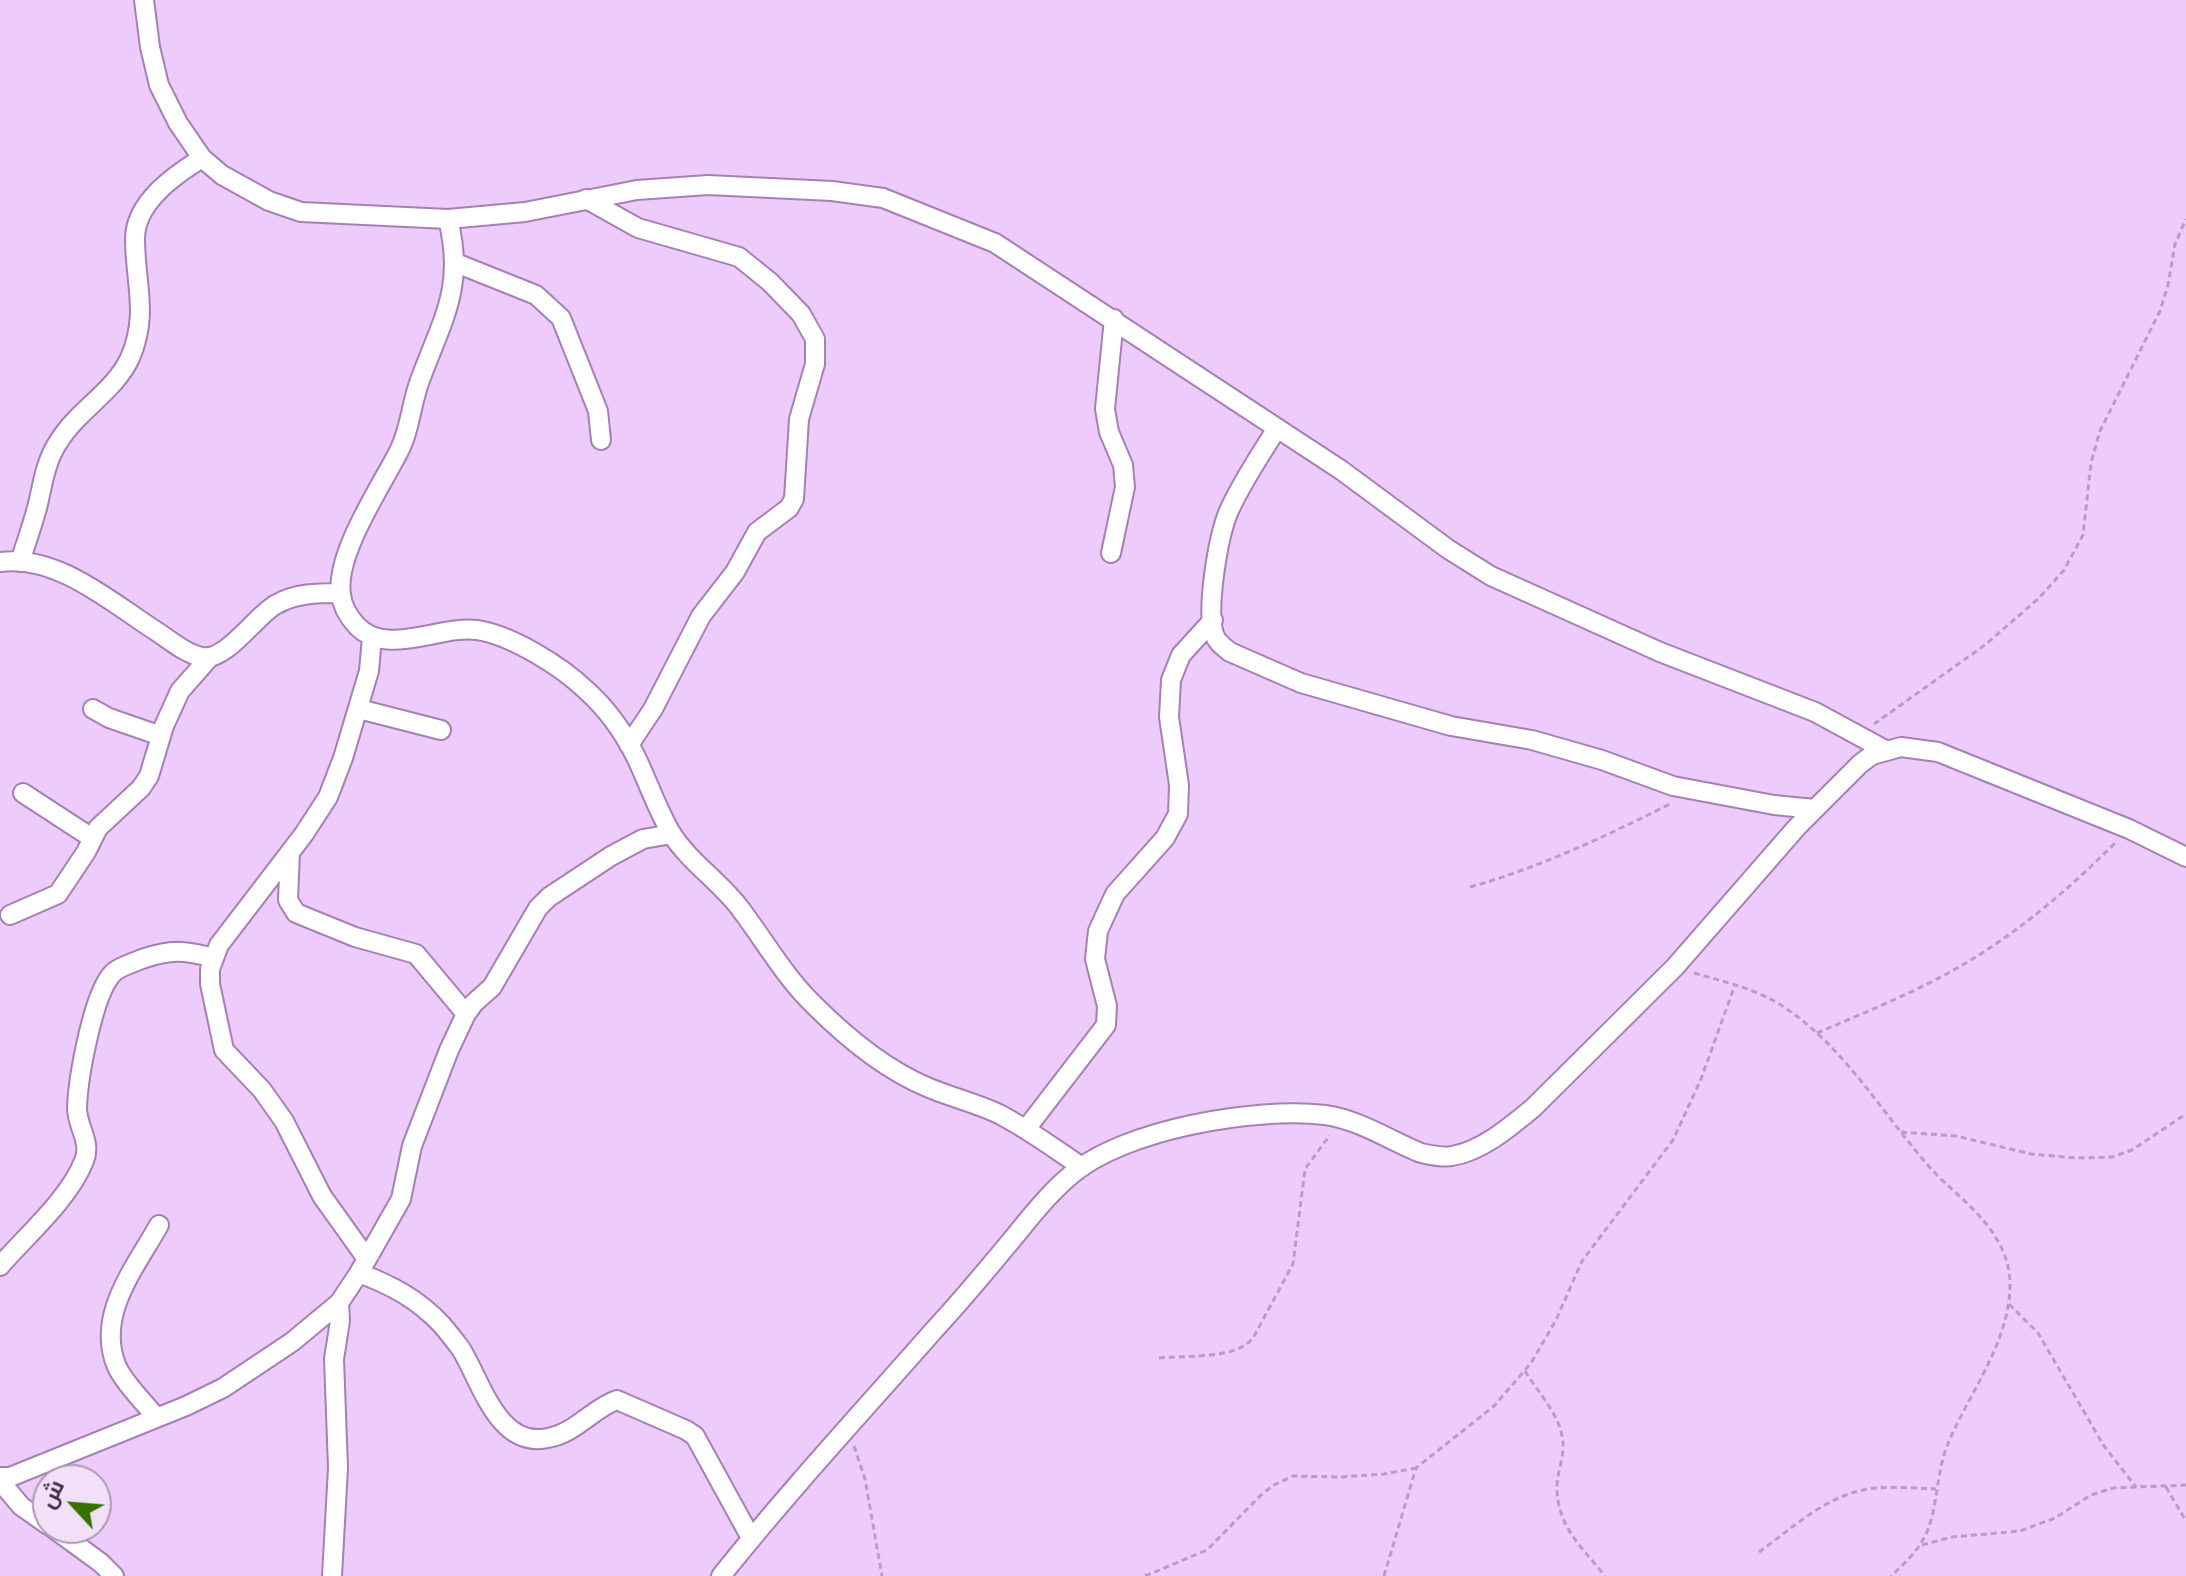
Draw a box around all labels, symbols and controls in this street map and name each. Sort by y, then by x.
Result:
north arrow [32,1464,112,1544]
text: ش [34,1476,69,1512]

